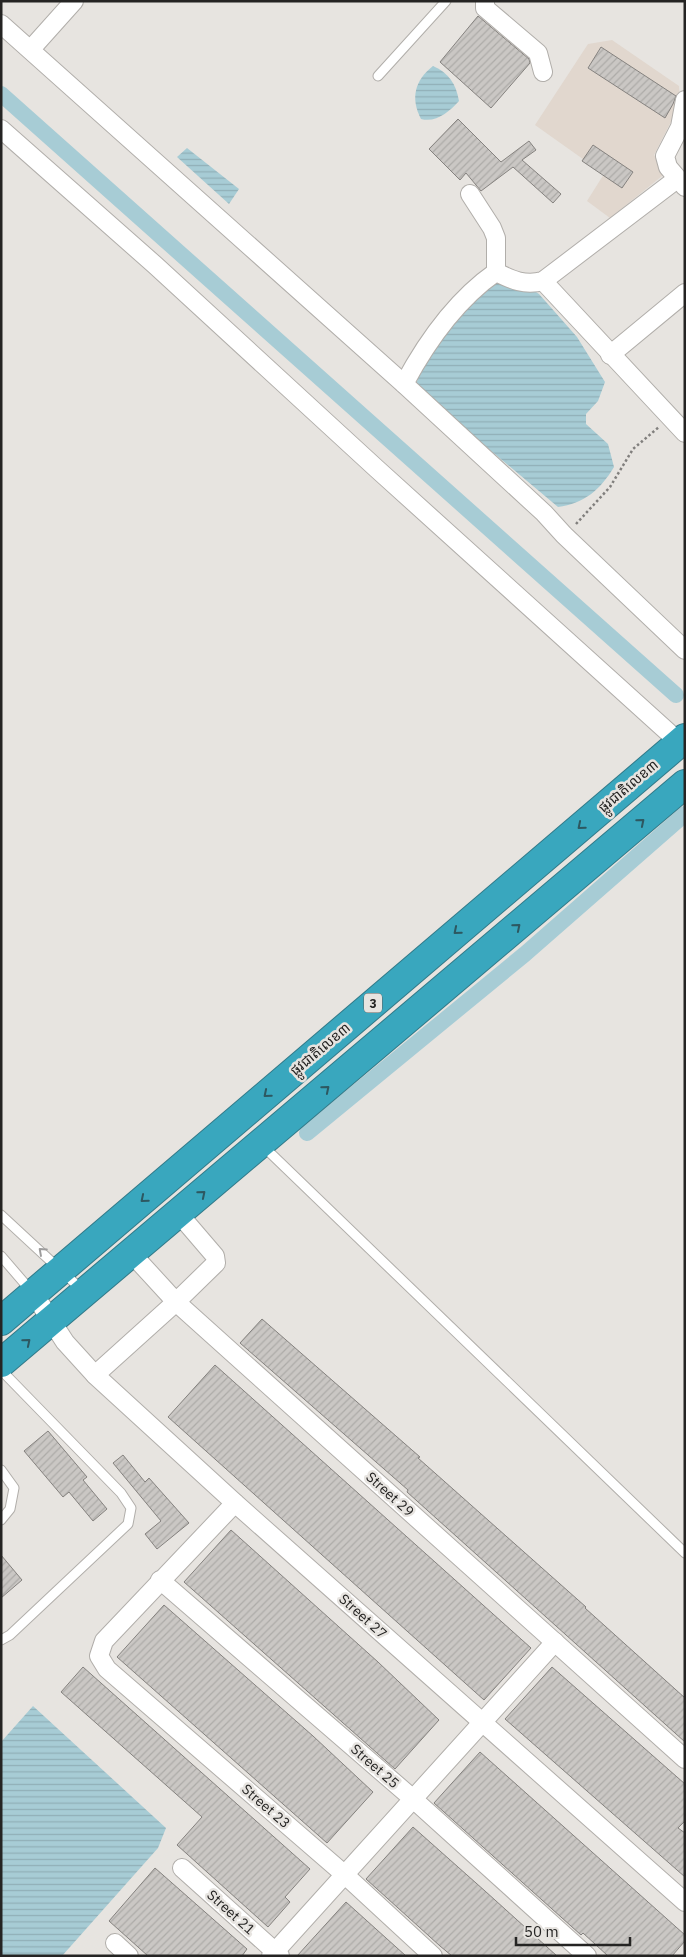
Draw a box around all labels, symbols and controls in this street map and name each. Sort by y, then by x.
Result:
street label: ផ្លូវជាតិលេខ៣ [594,756,664,819]
one-way arrow [635,818,644,827]
one-way arrow [578,820,587,829]
one-way arrow [511,924,520,932]
one-way arrow [454,926,463,935]
road number: 3 [364,994,382,1012]
street label: ផ្លូវជាតិលេខ៣ [286,1019,356,1082]
one-way arrow [321,1085,330,1094]
one-way arrow [264,1088,273,1097]
one-way arrow [197,1190,206,1199]
one-way arrow [140,1194,149,1203]
one-way arrow [38,1248,47,1257]
one-way arrow [21,1339,30,1348]
street label: Street 29 [362,1468,418,1520]
street label: Street 27 [335,1590,391,1642]
street label: Street 25 [347,1740,403,1792]
street label: Street 23 [238,1780,294,1832]
street label: Street 21 [203,1886,259,1938]
scale bar [516,1914,630,1946]
text: 50 m [524,1922,559,1941]

